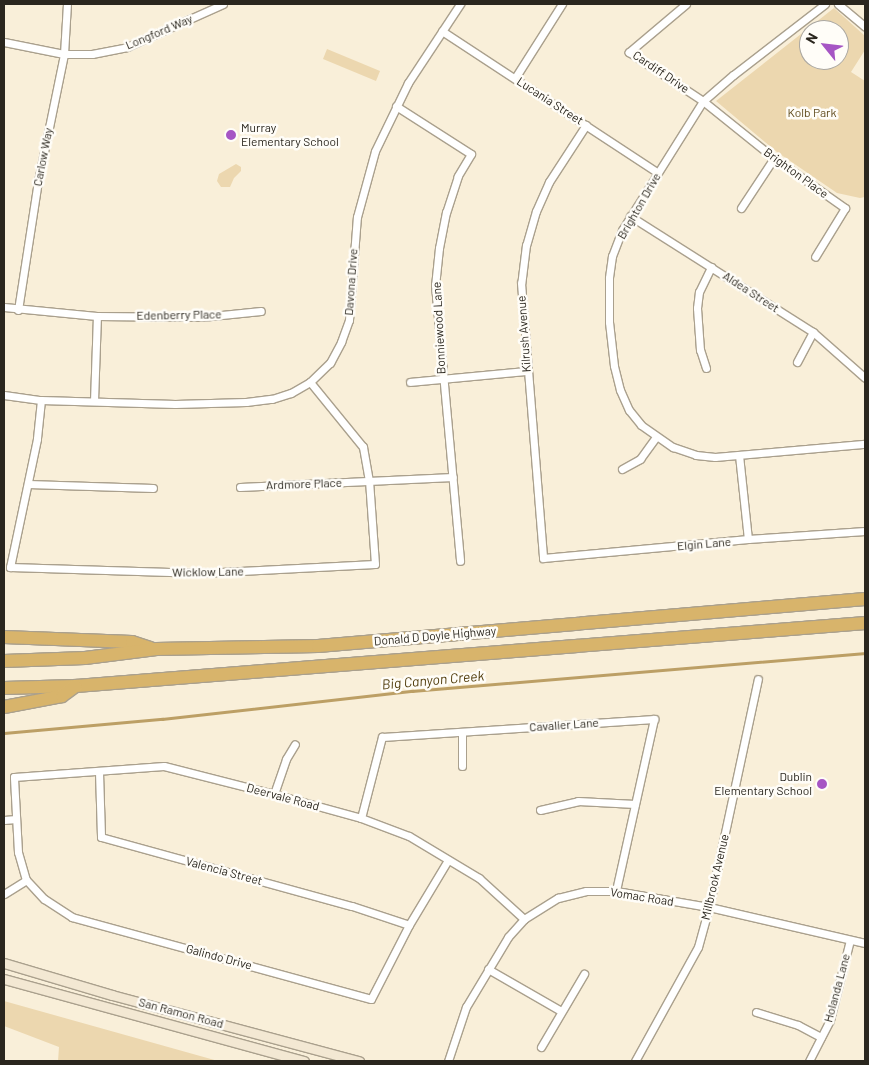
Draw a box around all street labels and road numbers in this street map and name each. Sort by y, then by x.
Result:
street label: Longford Way [123,11,195,53]
street label: Cardiff Drive [630,48,692,96]
street label: Lucania Street [514,74,586,128]
street label: Carlow Way [30,126,56,188]
street label: Brighton Place [761,145,831,201]
street label: Brighton Drive [614,170,664,242]
street label: Davona Drive [341,248,361,316]
street label: Aldea Street [720,268,782,316]
street label: Bonniewood Lane [429,281,449,375]
street label: Kilrush Avenue [514,295,534,373]
street label: Edenberry Place [136,307,222,323]
street label: Ardmore Place [266,475,342,493]
street label: Elgin Lane [676,534,732,554]
street label: Wicklow Lane [172,564,244,580]
street label: Donald D Doyle Highway [373,623,497,649]
street label: Cavalier Lane [529,715,599,735]
street label: Deervale Road [245,780,321,814]
street label: Millbrook Avenue [698,833,732,921]
street label: Valencia Street [184,854,264,888]
street label: Vomac Road [609,885,675,909]
street label: Galindo Drive [184,941,254,973]
street label: Holanda Lane [821,952,853,1024]
street label: San Ramon Road [137,995,225,1031]

